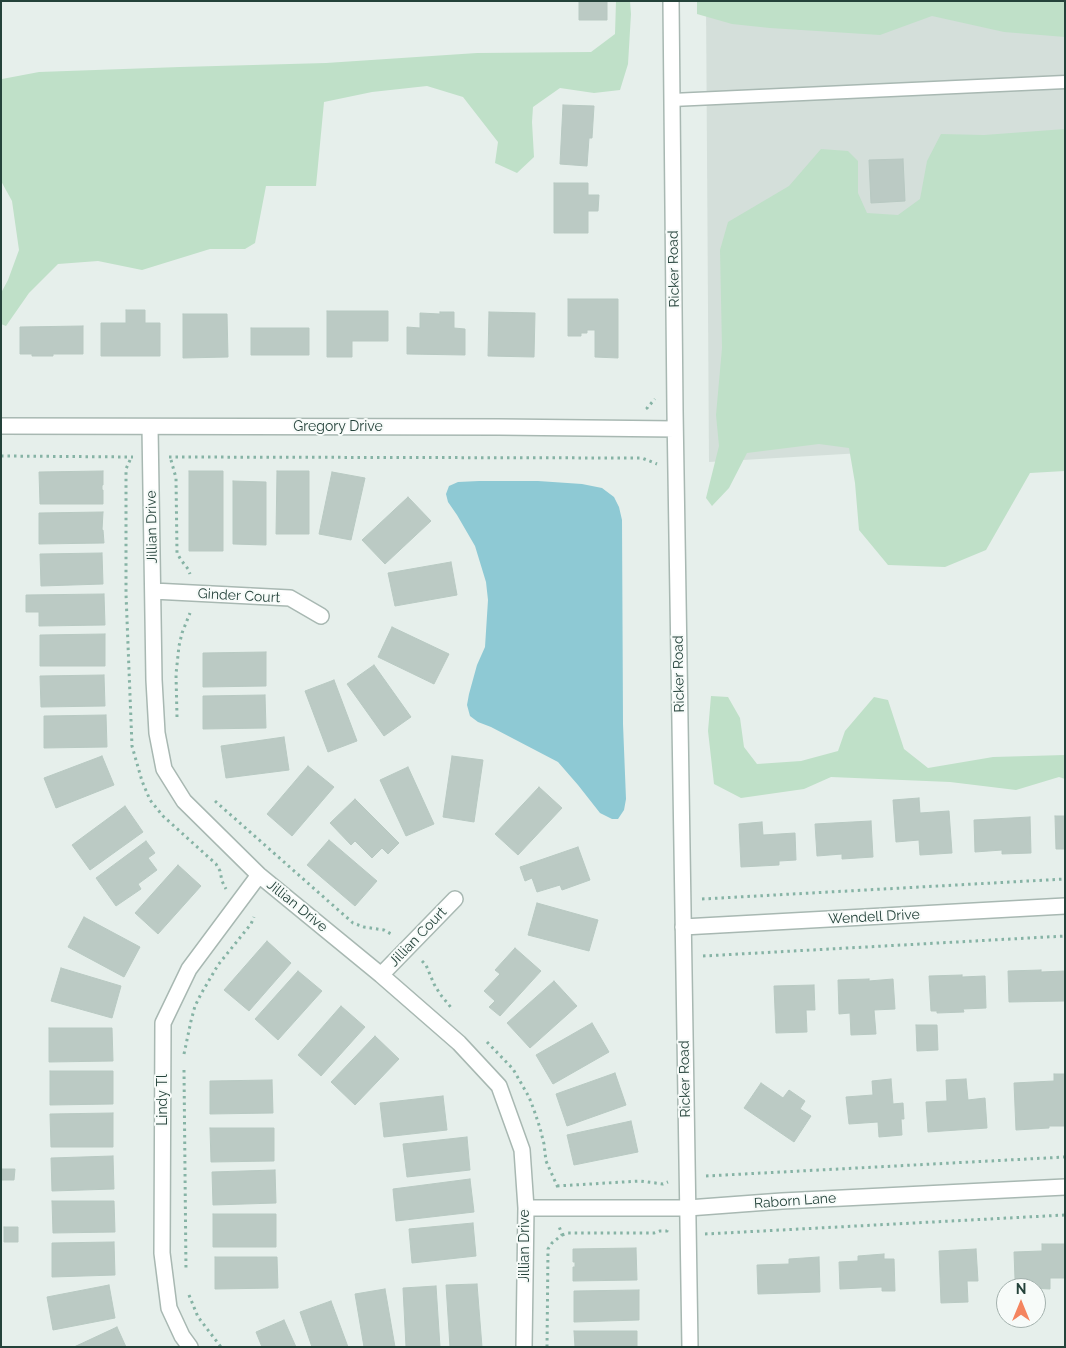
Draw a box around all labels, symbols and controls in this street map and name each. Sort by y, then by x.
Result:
street label: Ricker Road [665,230,683,308]
street label: Gregory Drive [293,419,383,435]
street label: Jillian Drive [143,490,161,564]
street label: Ginder Court [197,585,281,607]
street label: Ricker Road [670,635,688,713]
street label: Jillian Drive [263,876,331,936]
street label: Jillian Court [386,904,450,970]
street label: Wendell Drive [828,906,920,928]
street label: Ricker Road [676,1040,694,1118]
street label: Lindy Tl [155,1074,171,1126]
street label: Raborn Lane [753,1190,837,1212]
street label: Jillian Drive [517,1209,533,1283]
north arrow [996,1278,1046,1328]
text: N [1016,1281,1026,1297]

